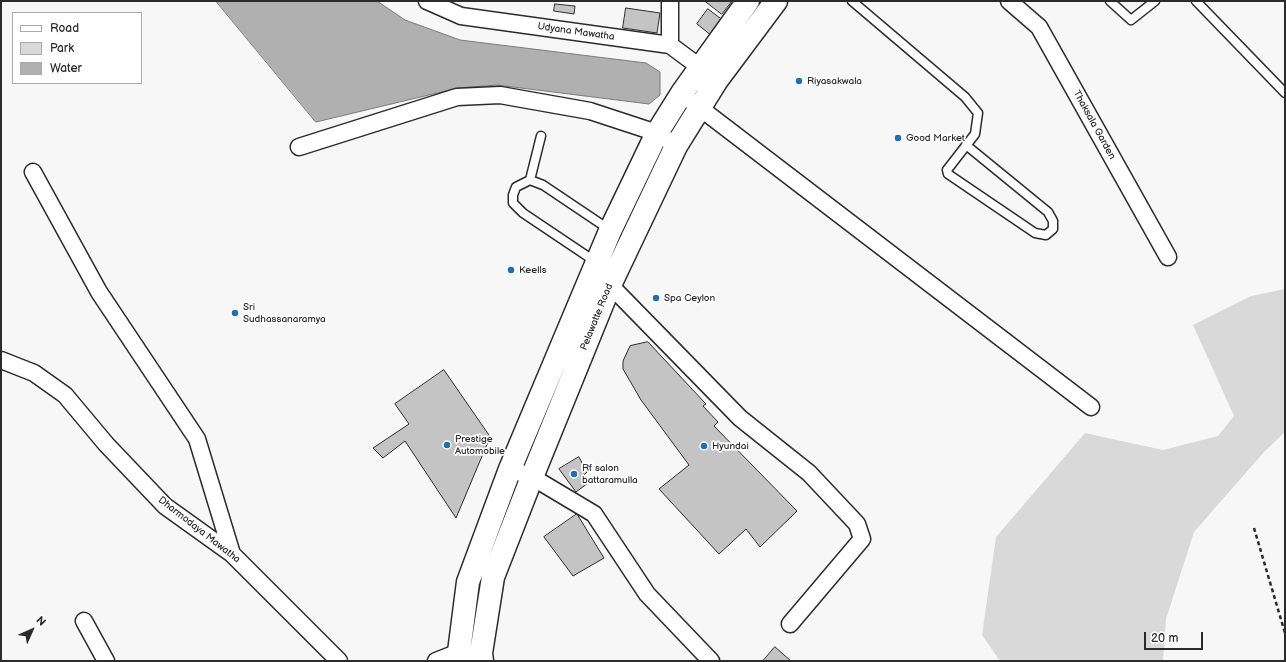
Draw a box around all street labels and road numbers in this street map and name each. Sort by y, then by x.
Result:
street label: Udyana Mawatha [537,21,615,43]
street label: Thaksala Garden [1070,88,1118,162]
street label: Pelawatte Road [578,282,616,352]
street label: Dharmodaya Mawatha [156,494,242,566]

